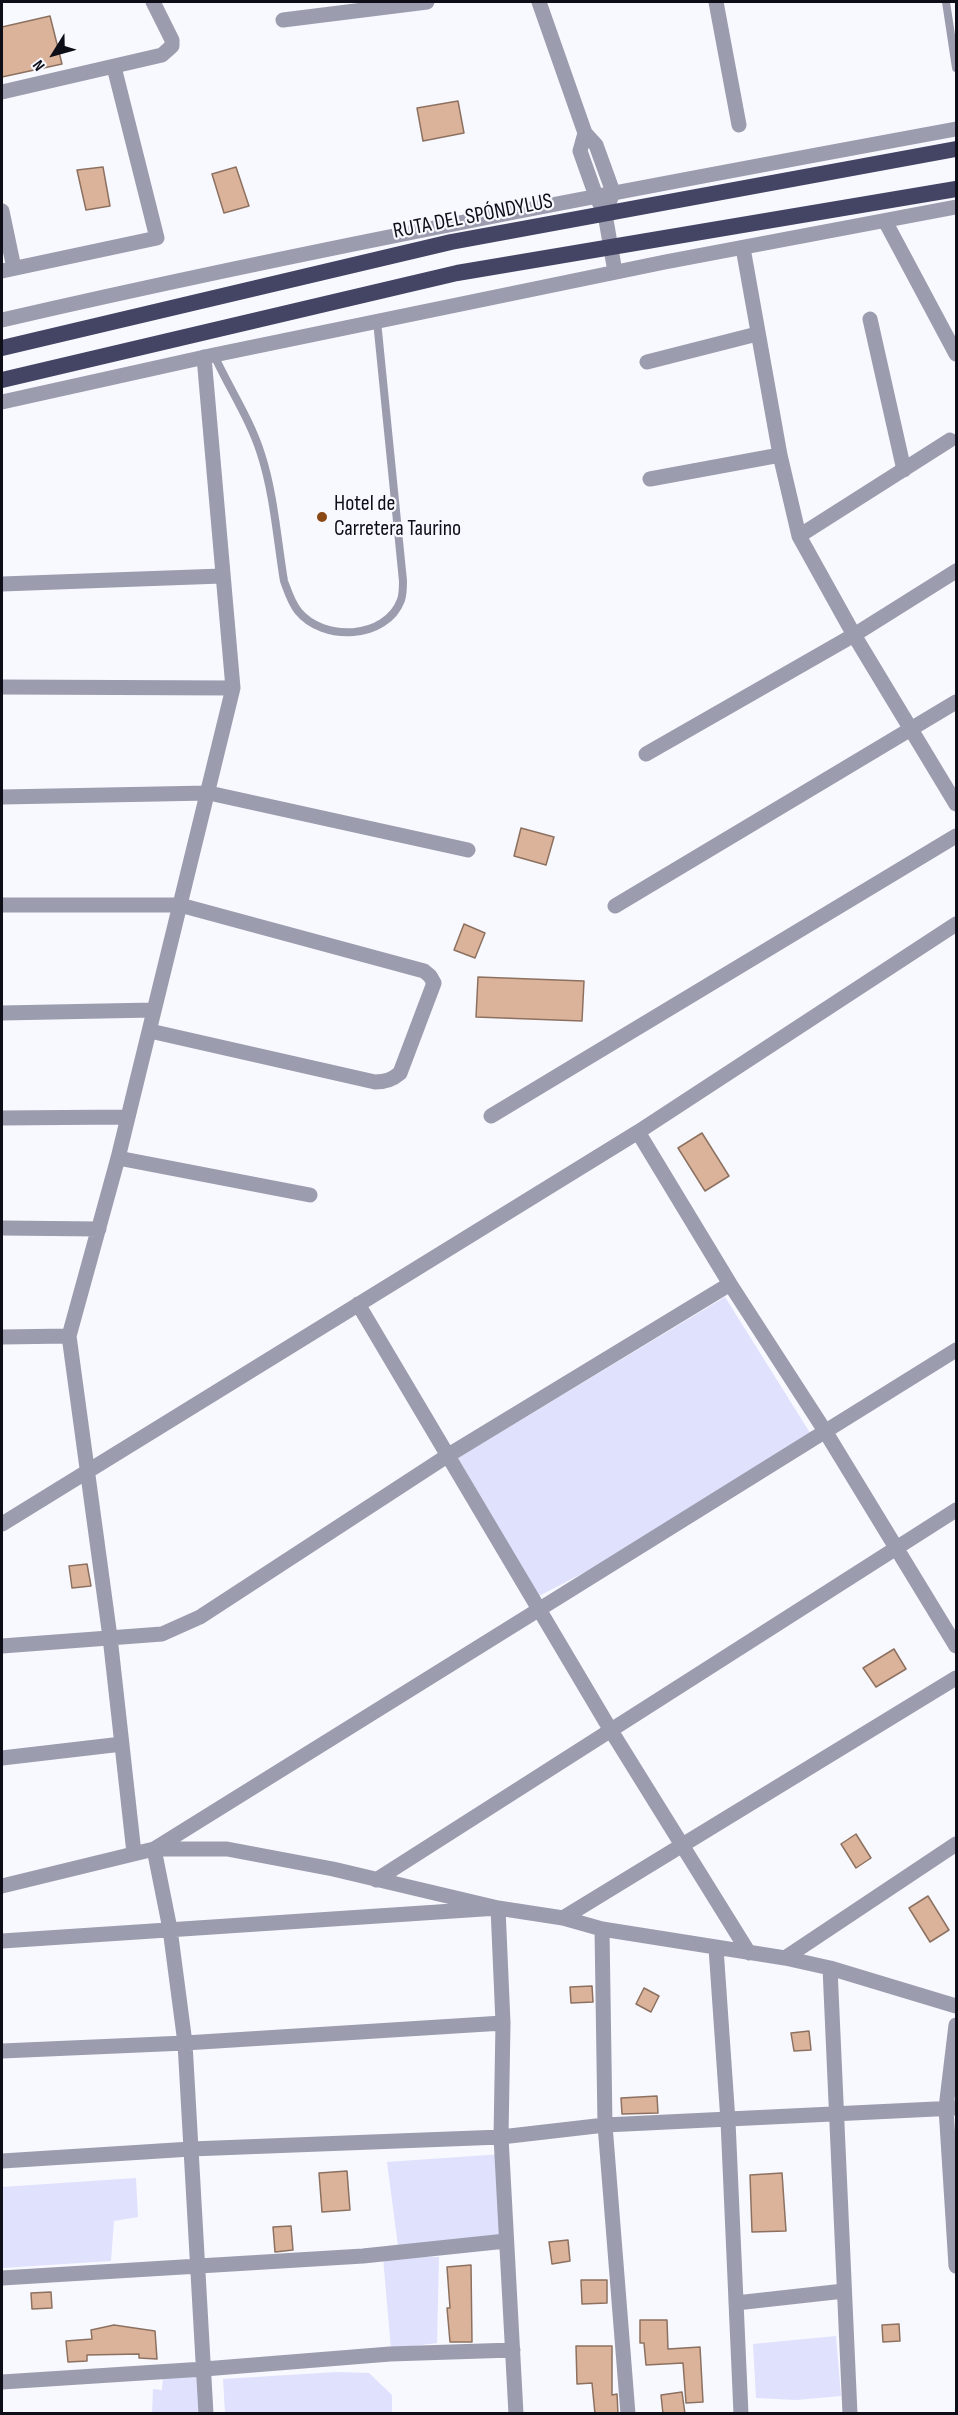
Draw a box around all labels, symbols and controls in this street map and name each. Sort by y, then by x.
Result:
north arrow [24,24,84,84]
text: N [29,56,49,74]
street label: RUTA DEL SPÓNDYLUS [391,189,555,245]
place label: Hotel de Carretera Taurino [334,491,461,542]
marker: Hotel de Carretera Taurino [315,510,329,524]

